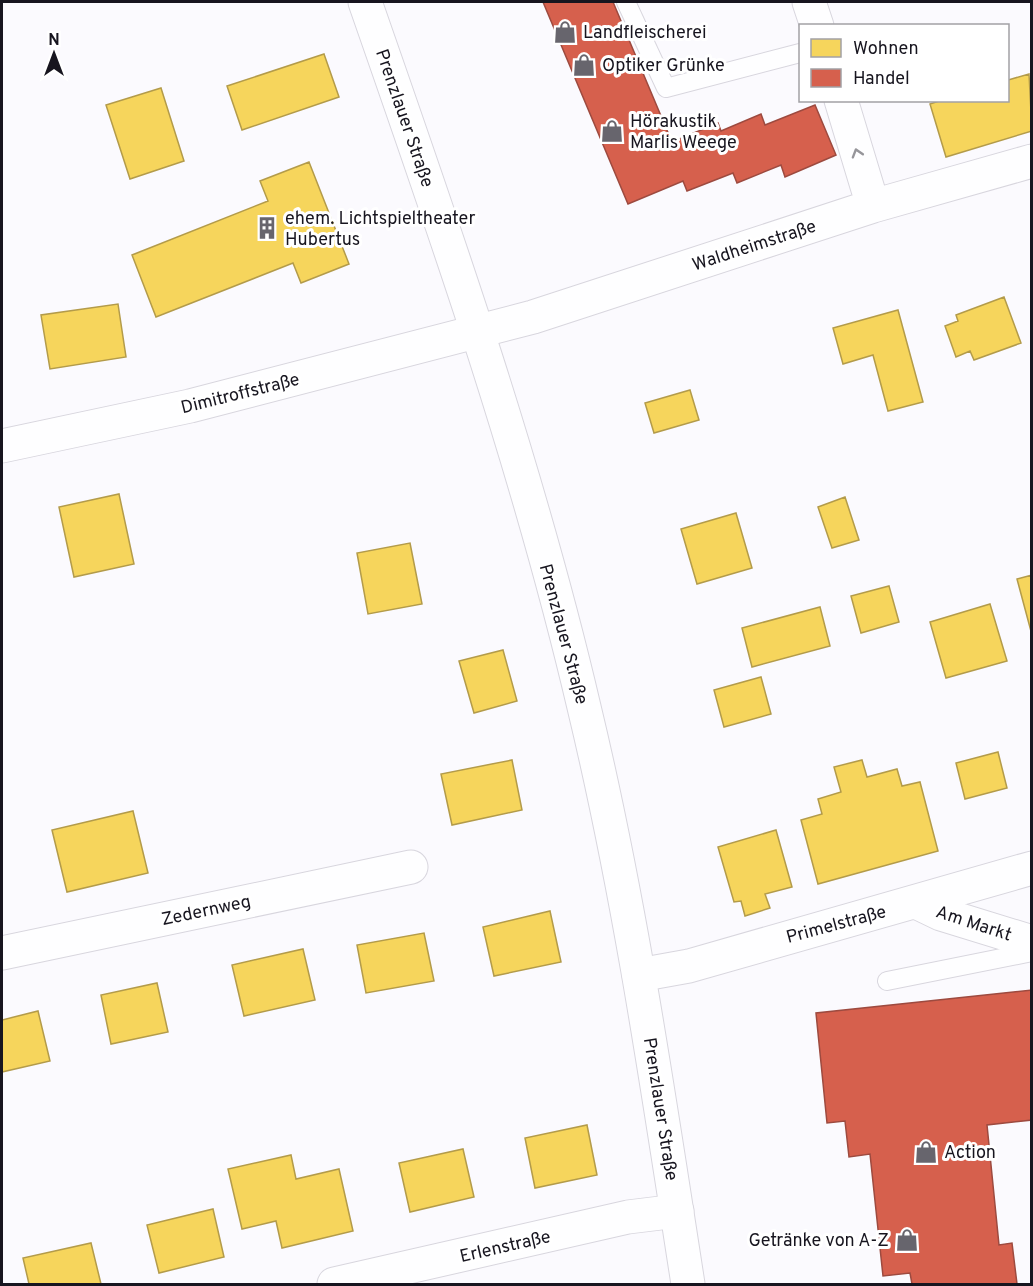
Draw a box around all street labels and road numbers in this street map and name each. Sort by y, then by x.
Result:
street label: Prenzlauer Straße [369,46,438,191]
street label: Waldheimstraße [690,216,819,277]
street label: Dimitroffstraße [179,369,302,420]
street label: Prenzlauer Straße [533,562,592,707]
street label: Zedernweg [159,891,253,932]
street label: Primelstraße [784,901,889,950]
street label: Am Markt [933,901,1014,947]
street label: Prenzlauer Straße [637,1036,682,1183]
street label: Erlenstraße [458,1226,553,1269]

